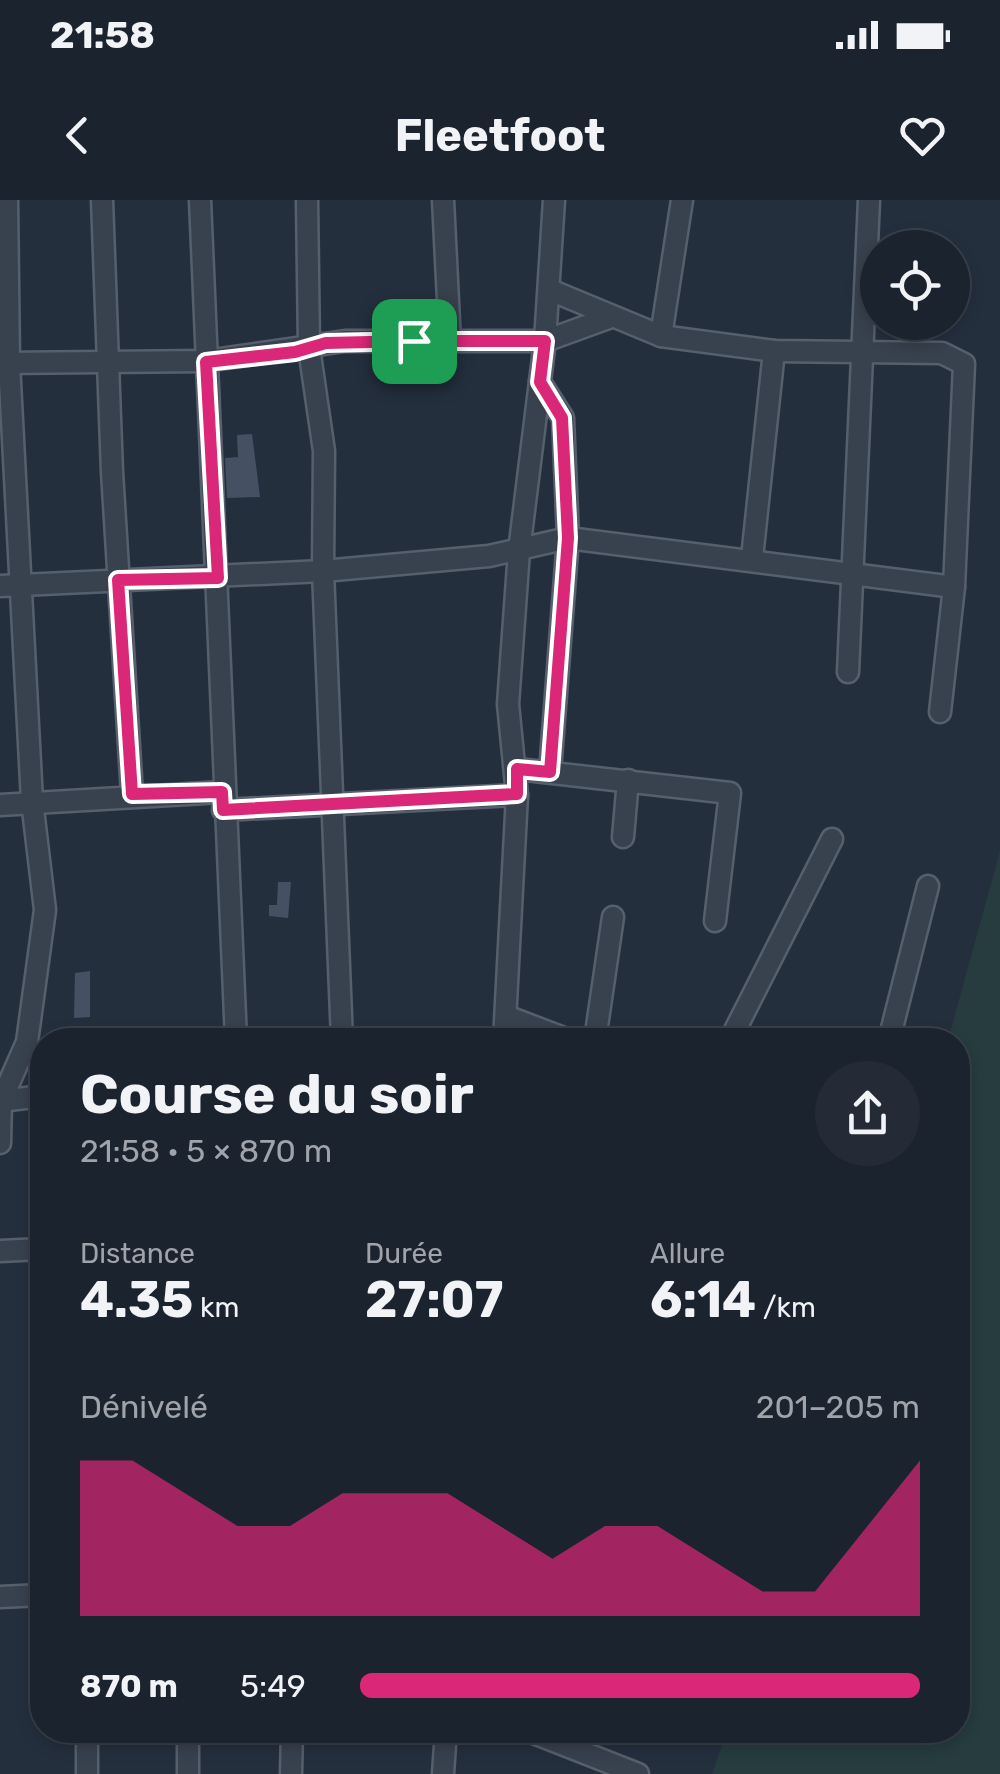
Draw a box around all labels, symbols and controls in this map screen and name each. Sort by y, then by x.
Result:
text: 21:58 [50,12,155,58]
icon: back [50,108,105,163]
icon: heart [895,108,950,163]
text: Fleetfoot [395,109,605,162]
map controls [860,230,970,340]
button: locate [860,230,970,340]
pin [372,299,457,384]
icon: arrive [387,314,442,369]
button: share [815,1061,920,1166]
text: Course du soir [80,1062,474,1127]
text: 21:58 · 5 × 870 m [80,1132,332,1170]
text: Distance [80,1237,195,1270]
text: Durée [365,1237,443,1270]
text: Allure [650,1237,725,1270]
text: 4.35 [80,1270,193,1330]
text: 27:07 [365,1270,503,1330]
text: 6:14 [650,1270,756,1330]
text: km [193,1291,239,1324]
text: /km [756,1291,816,1324]
text: Dénivelé [80,1388,208,1426]
text: 201–205 m [756,1388,920,1426]
text: 870 m [80,1667,178,1705]
text: 5:49 [240,1667,306,1705]

